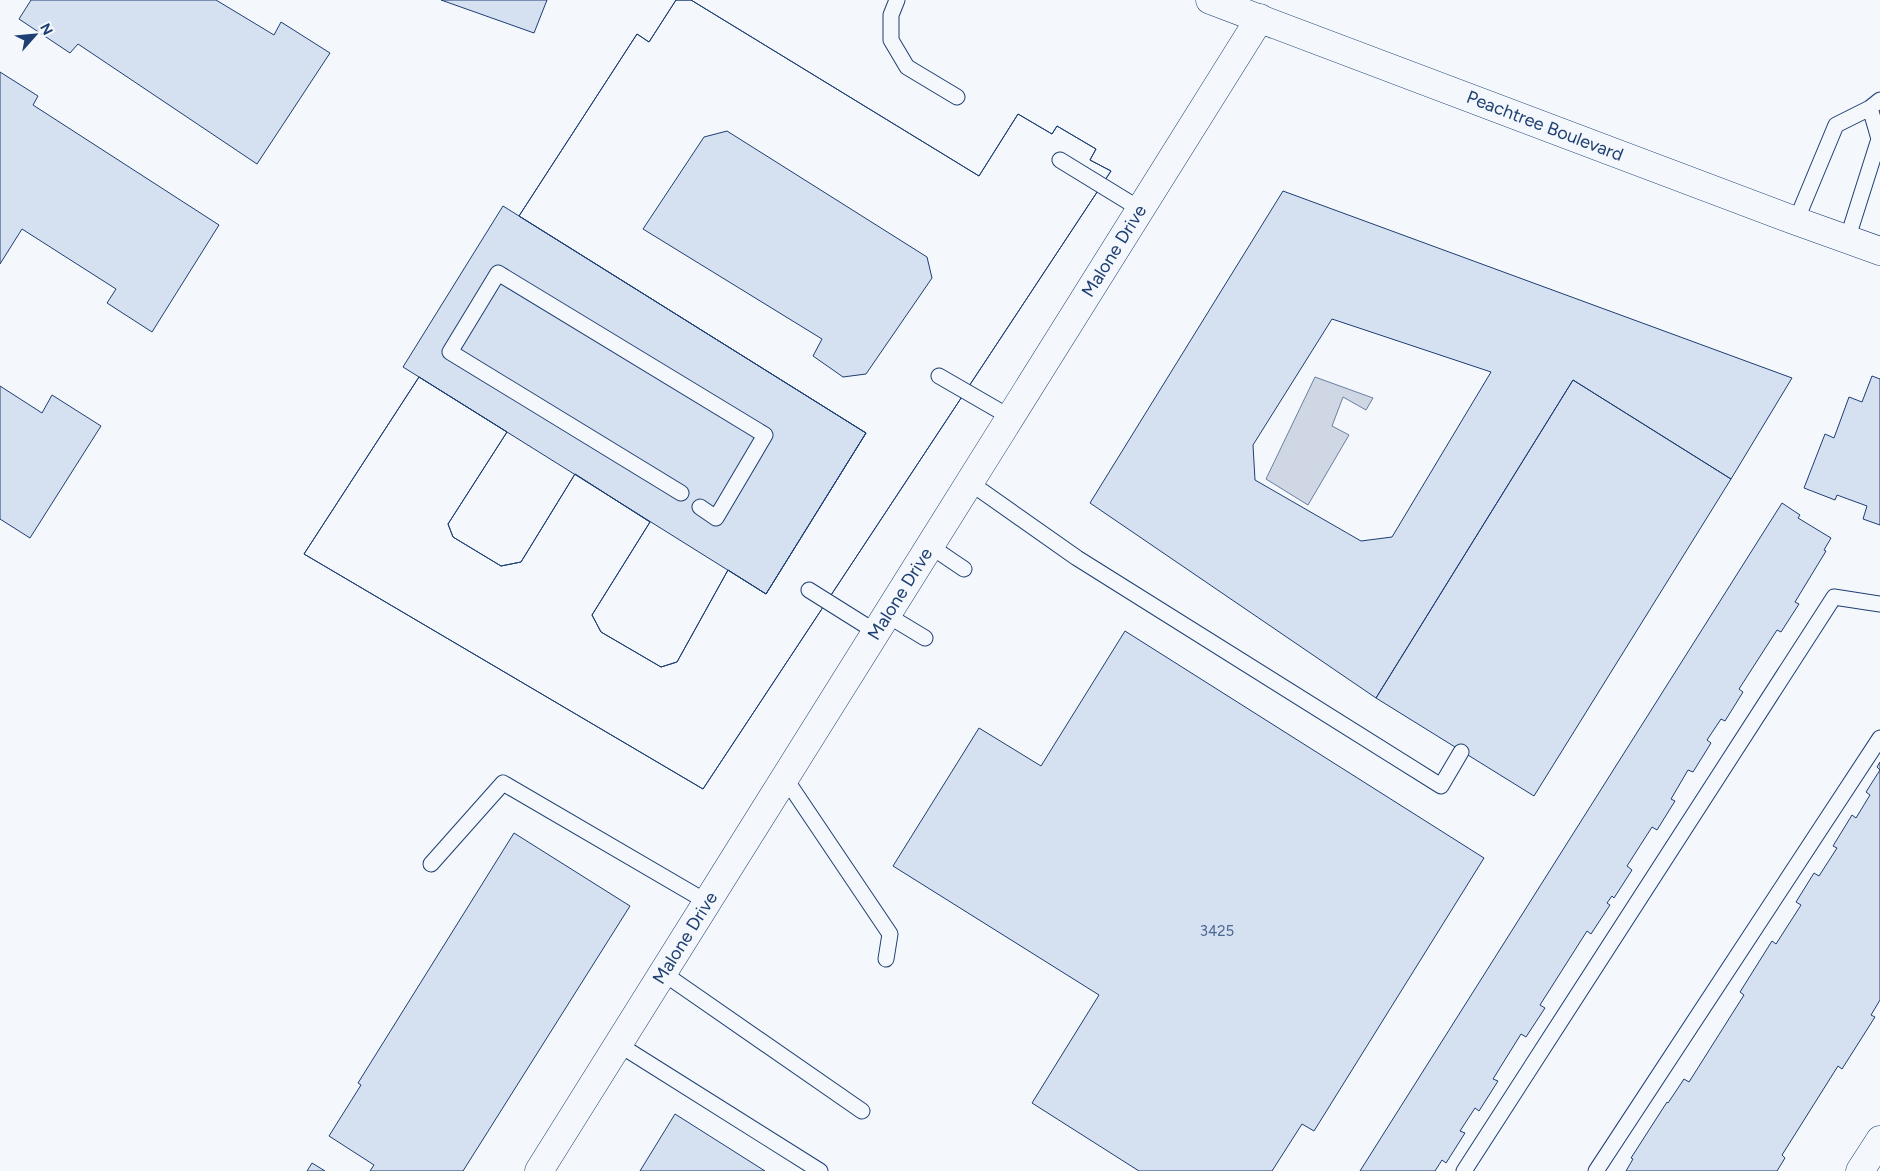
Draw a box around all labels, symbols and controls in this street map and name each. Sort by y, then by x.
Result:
north arrow [10,10,60,60]
text: N [36,21,56,38]
street label: Peachtree Boulevard [1464,86,1626,166]
street label: Malone Drive [1077,201,1151,301]
street label: Malone Drive [863,544,937,644]
street label: Malone Drive [648,888,722,988]
house number: 3425 [1200,922,1234,940]

